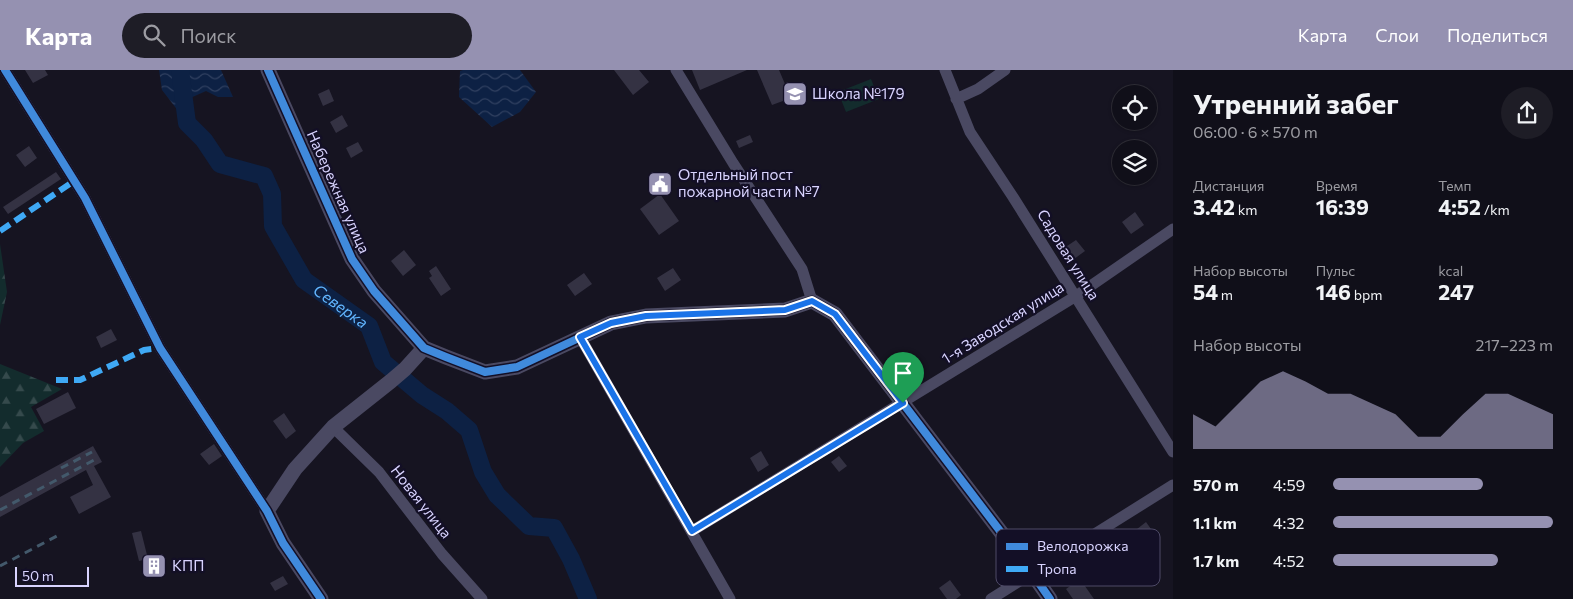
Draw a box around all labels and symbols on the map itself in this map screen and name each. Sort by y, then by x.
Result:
school or university icon: Школа №179 [782,81,808,107]
place label: Школа №179 [812,84,905,102]
street label: Набережная улица [304,127,374,256]
place label: Отдельный пост пожарной части №7 [678,165,820,200]
public building icon: Отдельный пост пожарной части №7 [647,171,673,197]
street label: Садовая улица [1034,206,1104,303]
street label: 1-я Заводская улица [938,277,1067,367]
water label: Северка [310,280,372,331]
pin [882,352,924,403]
street label: Новая улица [388,461,456,541]
legend [996,529,1160,586]
text: Велодорожка [1037,537,1128,554]
building icon: КПП [141,553,167,579]
place label: КПП [172,556,204,574]
text: Тропа [1037,560,1077,577]
scale bar [15,564,89,587]

